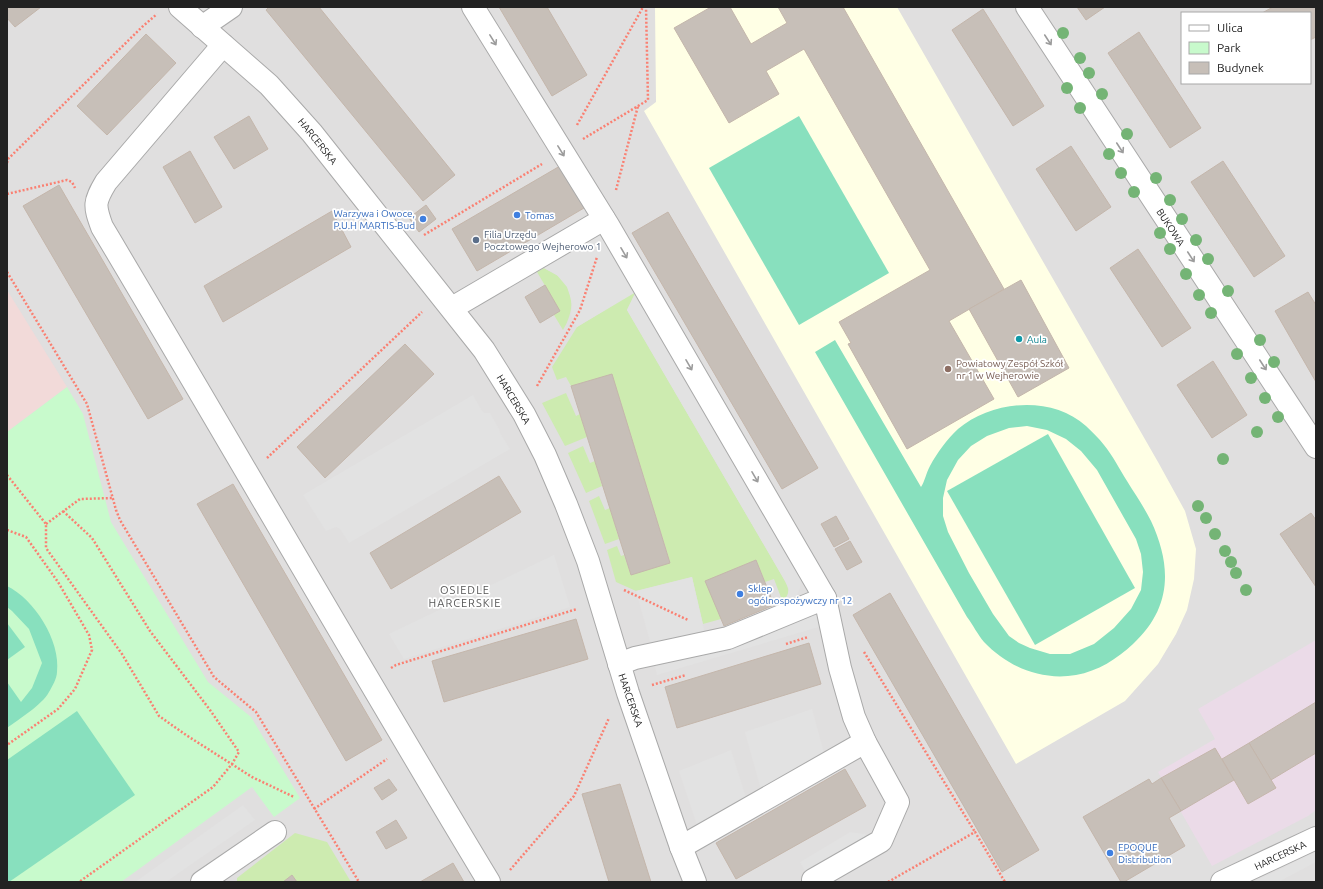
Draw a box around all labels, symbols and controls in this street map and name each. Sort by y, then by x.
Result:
legend [1181,12,1311,84]
text: Ulica [1217,21,1243,34]
one-way arrow [489,34,497,45]
one-way arrow [1044,34,1052,45]
text: Park [1217,41,1241,54]
text: Budynek [1217,61,1264,74]
street label: HARCERSKA [296,116,340,167]
one-way arrow [1116,142,1124,154]
one-way arrow [558,145,566,157]
street label: BUKOWA [1154,207,1187,248]
place label: Warzywa i Owoce, P.U.H MARTIS-Bud [334,208,415,231]
marker: Tomas [512,210,522,220]
place label: Tomas [525,210,554,221]
marker: Warzywa i Owoce, P.U.H MARTIS-Bud [418,214,428,224]
place label: Filia Urzędu Pocztowego Wejherowo 1 [484,229,601,252]
marker: Filia Urzędu Pocztowego Wejherowo 1 [471,235,481,245]
one-way arrow [620,247,628,259]
one-way arrow [1187,251,1195,262]
marker: Aula [1014,334,1024,344]
place label: Aula [1027,334,1047,345]
place label: Powiatowy Zespół Szkół nr 1 w Wejherowie [956,358,1064,381]
one-way arrow [686,359,694,371]
one-way arrow [1258,360,1267,371]
marker: Powiatowy Zespół Szkół nr 1 w Wejherowie [943,364,953,374]
street label: HARCERSKA [494,373,533,426]
one-way arrow [751,471,759,483]
place label: Sklep ogólnospożywczy nr 12 [748,583,852,606]
district label: OSIEDLE HARCERSKIE [429,584,501,609]
marker: Sklep ogólnospożywczy nr 12 [735,589,745,599]
street label: HARCERSKA [616,672,645,729]
street label: HARCERSKA [1253,838,1308,872]
place label: EPOQUE Distribution [1118,842,1171,865]
marker: EPOQUE Distribution [1105,848,1115,858]

